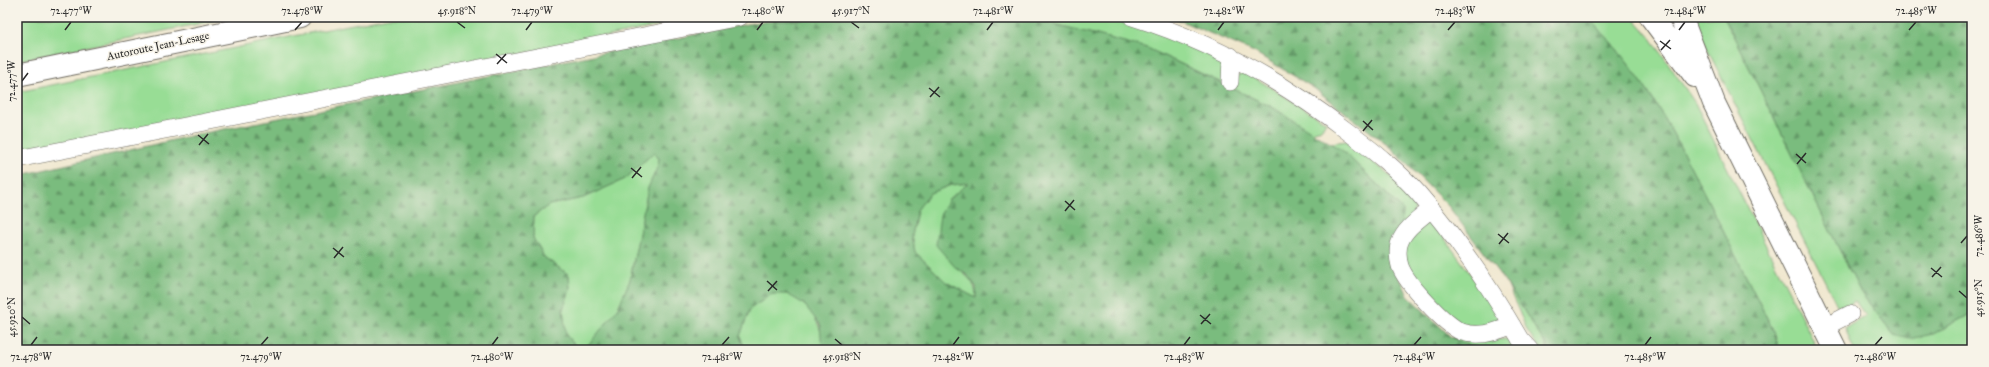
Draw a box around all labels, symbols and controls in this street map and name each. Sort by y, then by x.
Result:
text: 72.477°W [50,5,92,17]
text: 72.478°W [281,5,323,17]
text: 45.918°N [438,5,477,17]
text: 72.479°W [511,5,553,17]
text: 72.480°W [742,5,785,17]
text: 45.917°N [832,5,871,17]
text: 72.481°W [973,5,1014,17]
text: 72.482°W [1203,5,1245,17]
text: 72.483°W [1435,5,1476,17]
text: 72.484°W [1664,5,1707,17]
text: 72.485°W [1895,5,1937,17]
street label: Autoroute Jean-Lesage [105,29,211,64]
text: 72.477°W [6,60,18,102]
text: 72.486°W [1973,215,1985,257]
text: 45.915°N [1973,278,1985,317]
text: 45.920°N [6,296,18,337]
text: 72.478°W [10,351,52,363]
text: 72.479°W [240,351,282,363]
text: 72.480°W [471,351,514,363]
text: 72.481°W [702,351,743,363]
text: 45.918°N [823,351,862,363]
text: 72.482°W [932,351,974,363]
text: 72.483°W [1164,351,1205,363]
text: 72.484°W [1393,351,1436,363]
text: 72.485°W [1624,351,1666,363]
text: 72.486°W [1854,351,1896,363]

